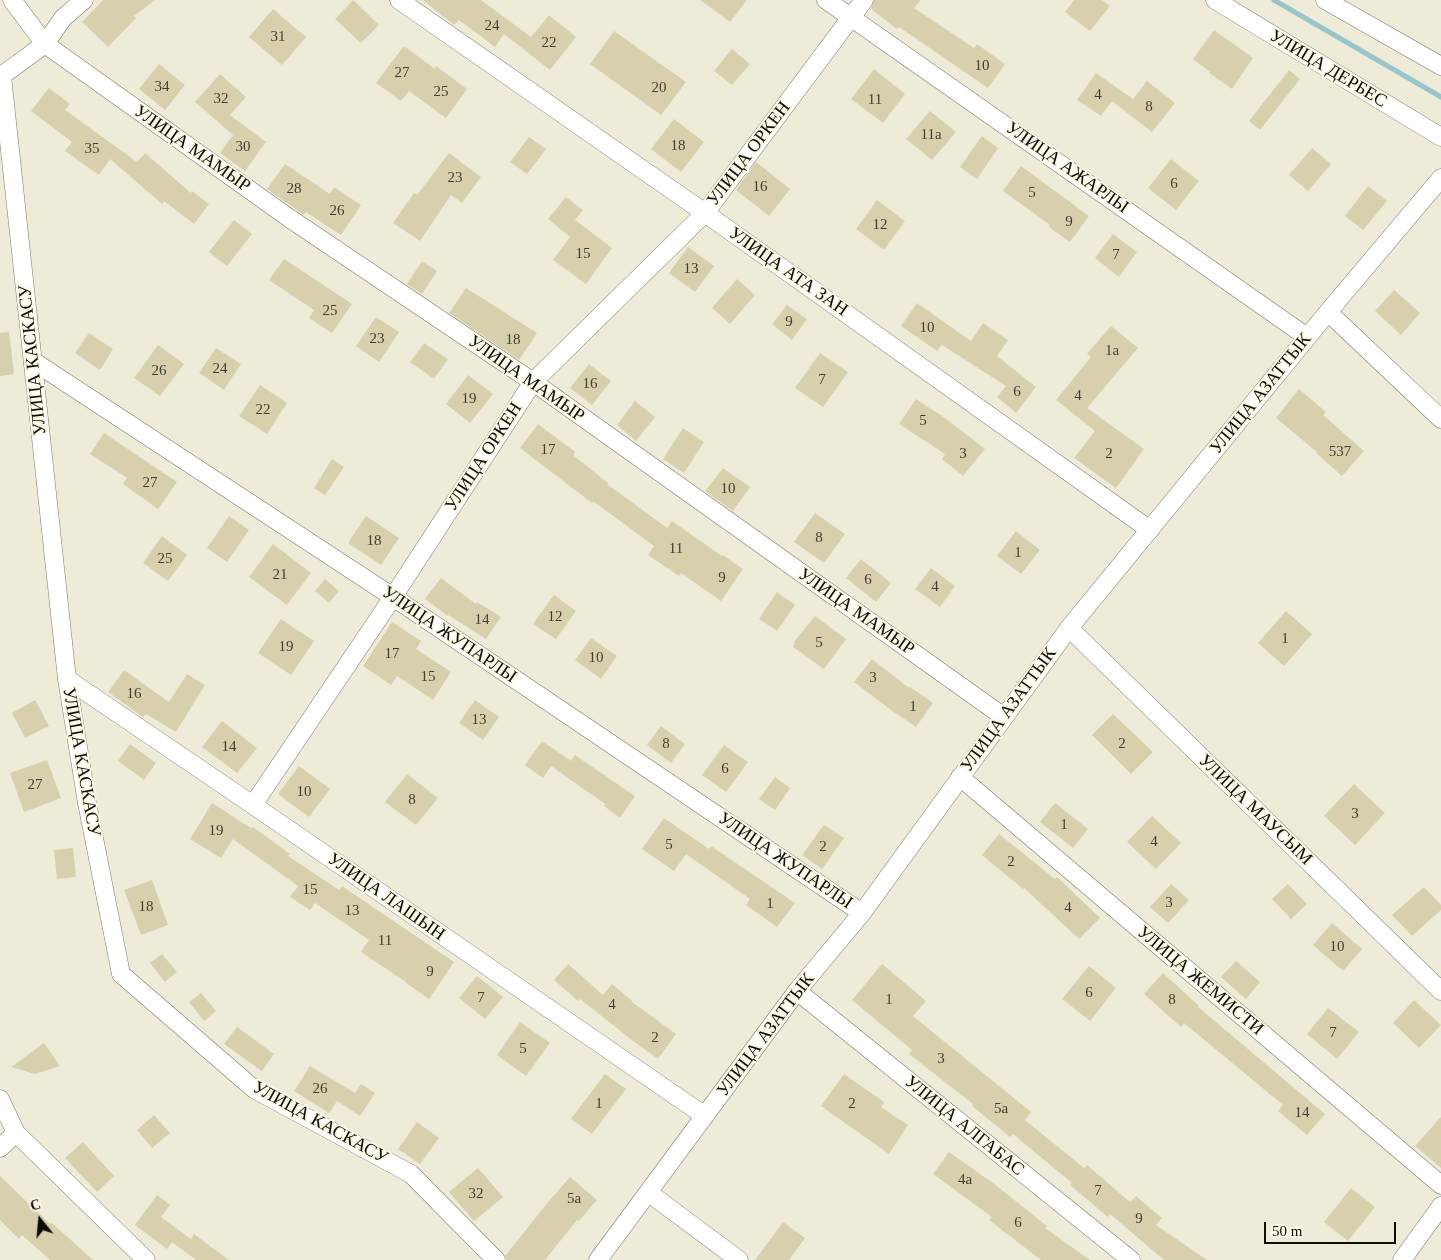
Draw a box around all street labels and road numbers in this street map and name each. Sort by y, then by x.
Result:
street label: УЛИЦА ДЕРБЕС [1265,25,1391,113]
street label: УЛИЦА ОРКЕН [703,97,795,211]
street label: УЛИЦА МАМЫР [130,101,254,197]
street label: УЛИЦА АЖАРЛЫ [1001,118,1133,218]
street label: УЛИЦА АТА ЗАН [724,223,852,321]
street label: УЛИЦА КАСКАСУ [14,284,52,436]
street label: УЛИЦА АЗАТТЫК [1206,329,1316,459]
street label: УЛИЦА МАМЫР [464,331,588,427]
street label: УЛИЦА ОРКЕН [441,399,527,515]
street label: УЛИЦА МАМЫР [794,564,918,660]
street label: УЛИЦА ЖУПАРЛЫ [378,582,520,688]
street label: УЛИЦА АЗАТТЫК [956,643,1062,777]
street label: УЛИЦА КАСКАСУ [57,686,105,838]
street label: УЛИЦА МАУСЫМ [1193,750,1317,870]
street label: УЛИЦА ЖУПАРЛЫ [714,808,856,914]
street label: УЛИЦА ЛАШЫН [323,848,449,946]
street label: УЛИЦА ЖЕМИСТИ [1132,922,1268,1040]
street label: УЛИЦА АЗАТТЫК [713,969,819,1101]
street label: УЛИЦА АЛГАБАС [900,1071,1028,1181]
street label: УЛИЦА КАСКАСУ [249,1077,391,1169]

